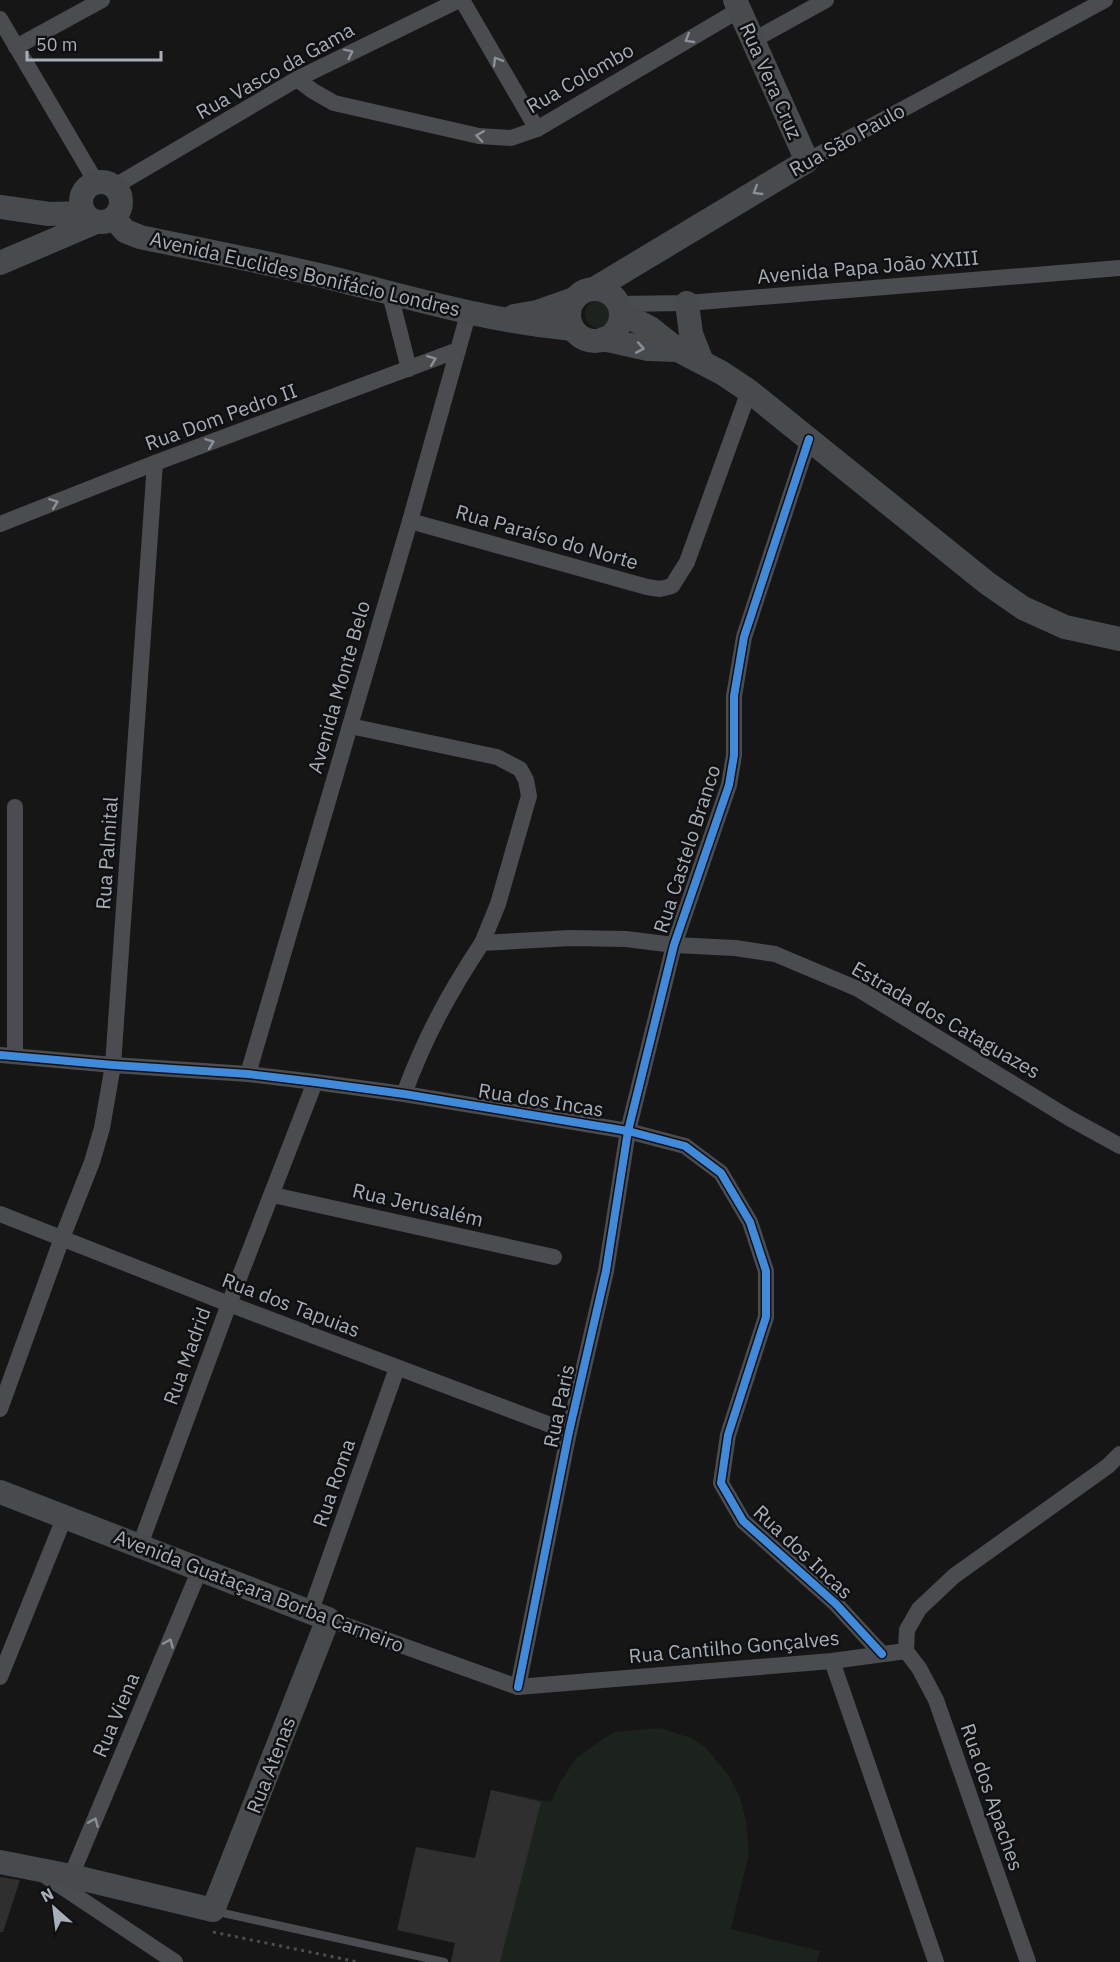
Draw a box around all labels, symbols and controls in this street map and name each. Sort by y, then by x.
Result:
street label: Rua Vasco da Gama [191,16,359,125]
street label: Rua Vera Cruz [734,18,809,143]
scale bar [27,24,160,62]
one-way arrow [684,32,695,44]
text: 50 m [36,33,78,56]
street label: Rua Colombo [521,36,639,119]
one-way arrow [343,49,354,61]
one-way arrow [493,56,504,67]
street label: Rua São Paulo [784,97,909,182]
one-way arrow [475,130,484,142]
one-way arrow [753,184,763,195]
street label: Avenida Euclides Bonifácio Londres [147,225,463,322]
street label: Avenida Papa João XXIII [756,243,980,290]
one-way arrow [635,341,645,353]
one-way arrow [426,355,437,368]
street label: Rua Dom Pedro II [141,377,301,457]
one-way arrow [204,438,215,450]
street label: Rua Paraíso do Norte [453,497,642,576]
one-way arrow [48,498,59,510]
street label: Avenida Monte Belo [301,597,376,776]
street label: Rua Castelo Branco [647,761,726,936]
street label: Rua Palmital [89,796,124,910]
street label: Estrada dos Cataguazes [847,954,1045,1085]
street label: Rua dos Incas [476,1076,606,1123]
street label: Rua Jerusalém [350,1176,486,1233]
street label: Rua dos Tapuias [218,1266,364,1343]
street label: Rua Madrid [156,1303,217,1408]
street label: Rua Paris [537,1362,580,1450]
street label: Rua Roma [306,1435,361,1530]
street label: Rua dos Incas [748,1499,859,1605]
street label: Avenida Guataçara Borba Carneiro [110,1523,408,1658]
street label: Rua Cantilho Gonçalves [627,1624,841,1669]
one-way arrow [162,1638,174,1649]
street label: Rua Viena [86,1668,146,1761]
street label: Rua Atenas [240,1712,301,1817]
street label: Rua dos Apaches [955,1720,1030,1874]
one-way arrow [87,1818,99,1829]
north arrow [24,1878,84,1938]
text: N [37,1883,57,1906]

